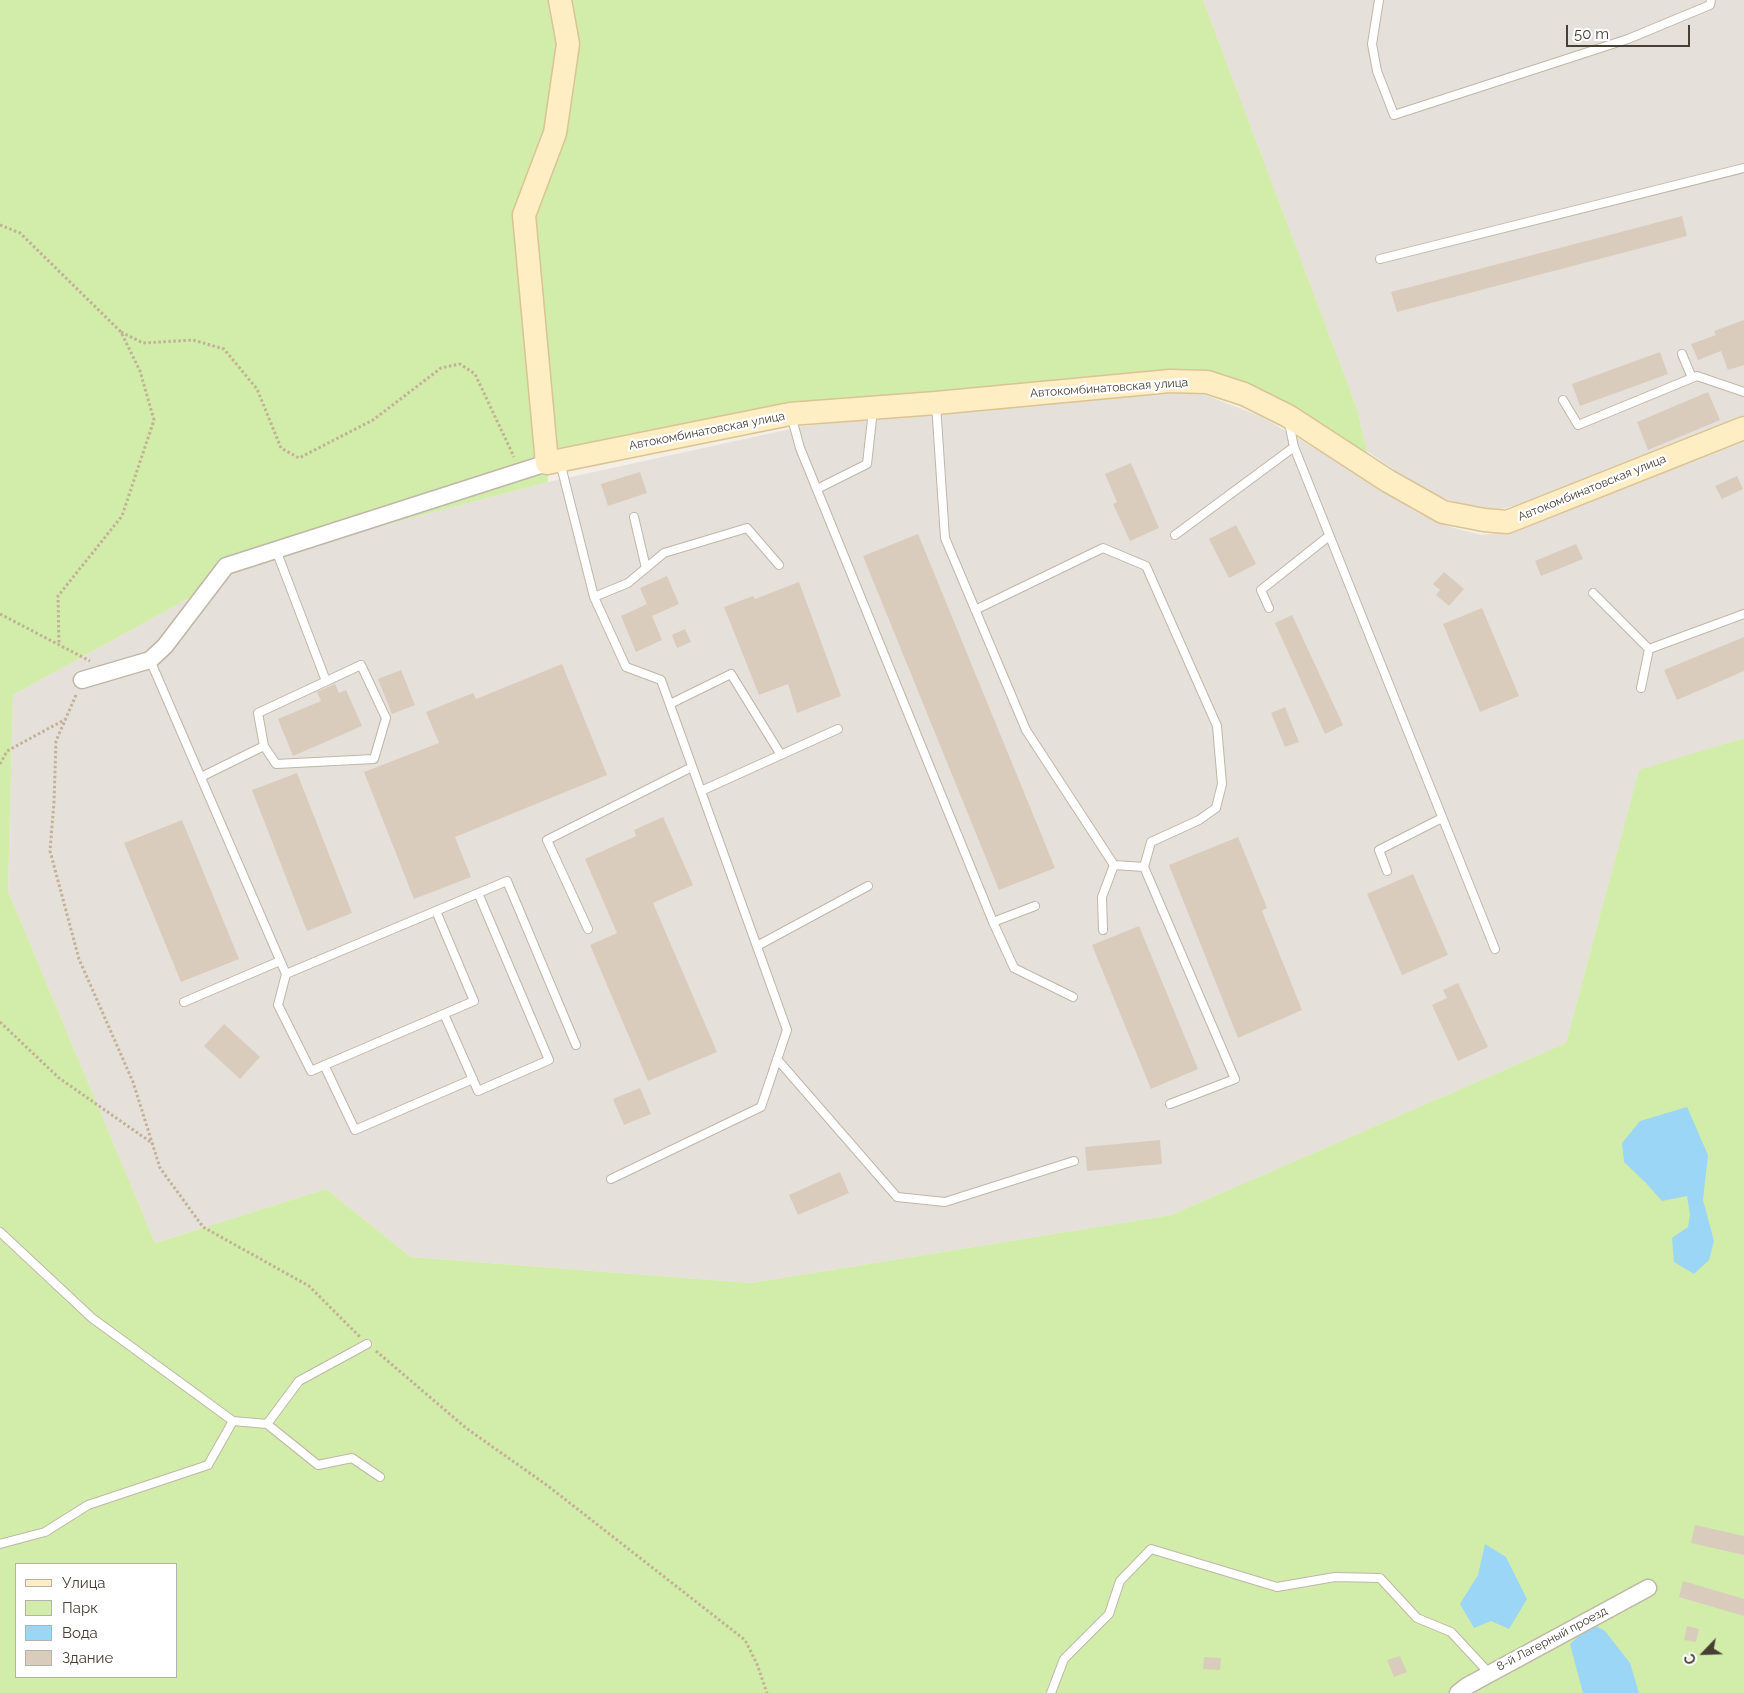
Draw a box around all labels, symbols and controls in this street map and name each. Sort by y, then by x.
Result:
scale bar [1569,15,1693,47]
text: 50 m [1574,25,1609,43]
street label: Автокомбинатовская улица [1029,375,1189,401]
street label: Автокомбинатовская улица [628,409,786,453]
street label: Автокомбинатовская улица [1516,452,1668,524]
legend [15,1563,178,1678]
text: Улица [62,1574,106,1592]
text: Парк [62,1599,98,1617]
street label: 8-й Лагерный проезд [1494,1604,1610,1674]
text: Вода [62,1624,98,1642]
north arrow [1679,1628,1729,1678]
text: Здание [62,1649,113,1667]
text: С [1681,1651,1700,1667]

